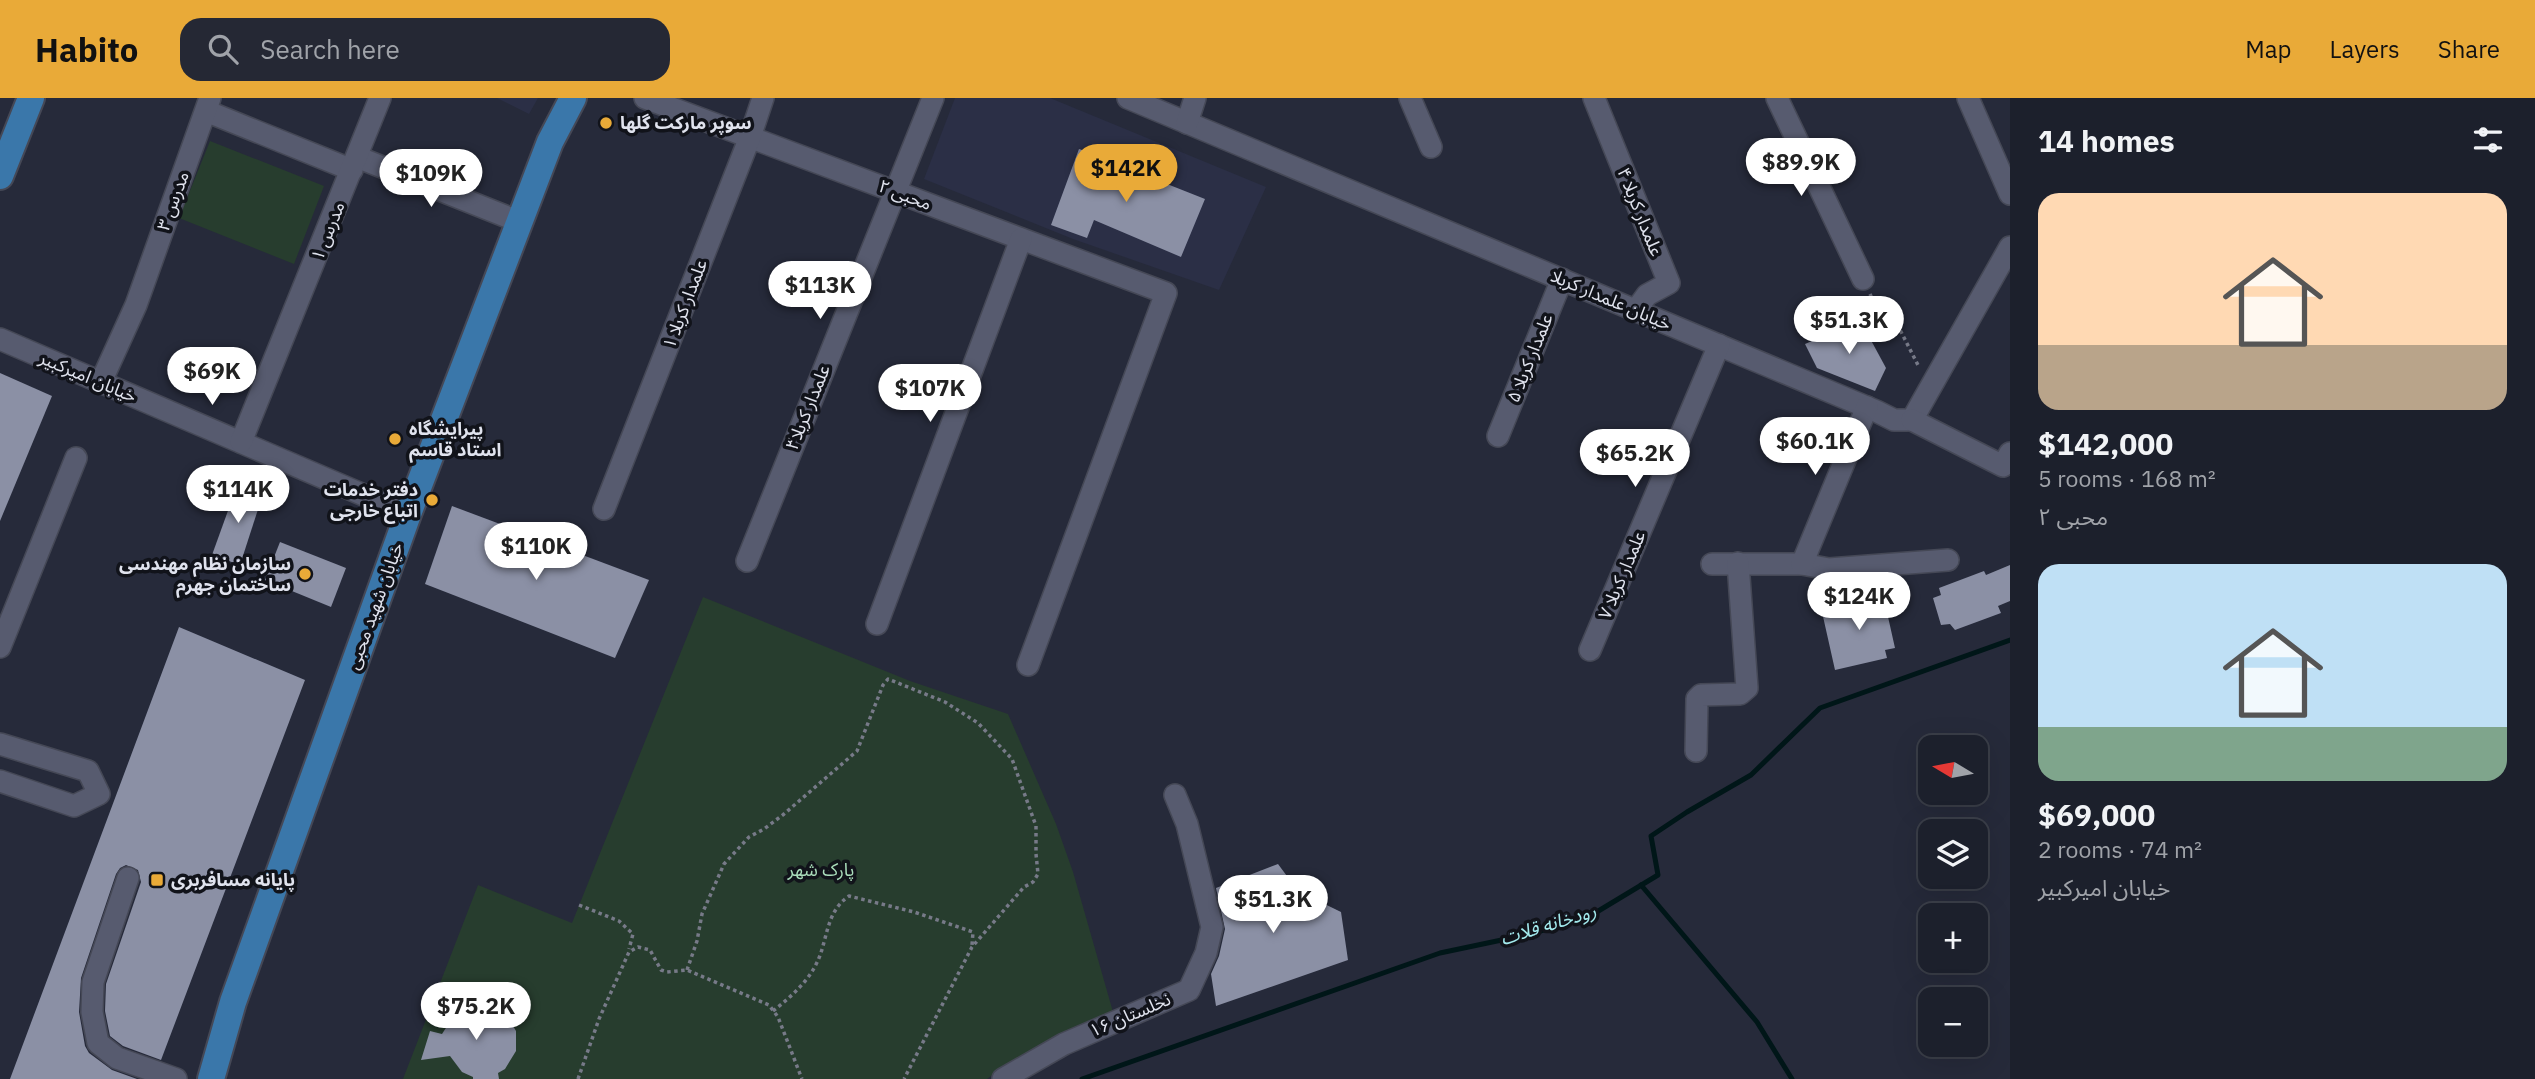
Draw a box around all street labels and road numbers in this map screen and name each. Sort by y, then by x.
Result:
street label: علمدار کربلا ۴ [1612,164,1669,260]
street label: مدرس ۳ [151,168,194,234]
street label: محبی ۲ [875,174,935,215]
street label: مدرس ۱ [305,198,350,264]
street label: علمدار کربلا ۱ [657,256,712,352]
street label: خیابان علمدار کربلا [1548,264,1675,335]
street label: علمدار کربلا ۵ [1501,310,1558,406]
street label: خیابان امیرکبیر [35,345,140,407]
street label: علمدار کربلا۳ [780,361,835,453]
street label: علمدار کربلا ۷ [1593,527,1650,622]
street label: خیابان شهید محبی [341,539,408,672]
street label: نخلستان ۱۶ [1086,987,1174,1042]

